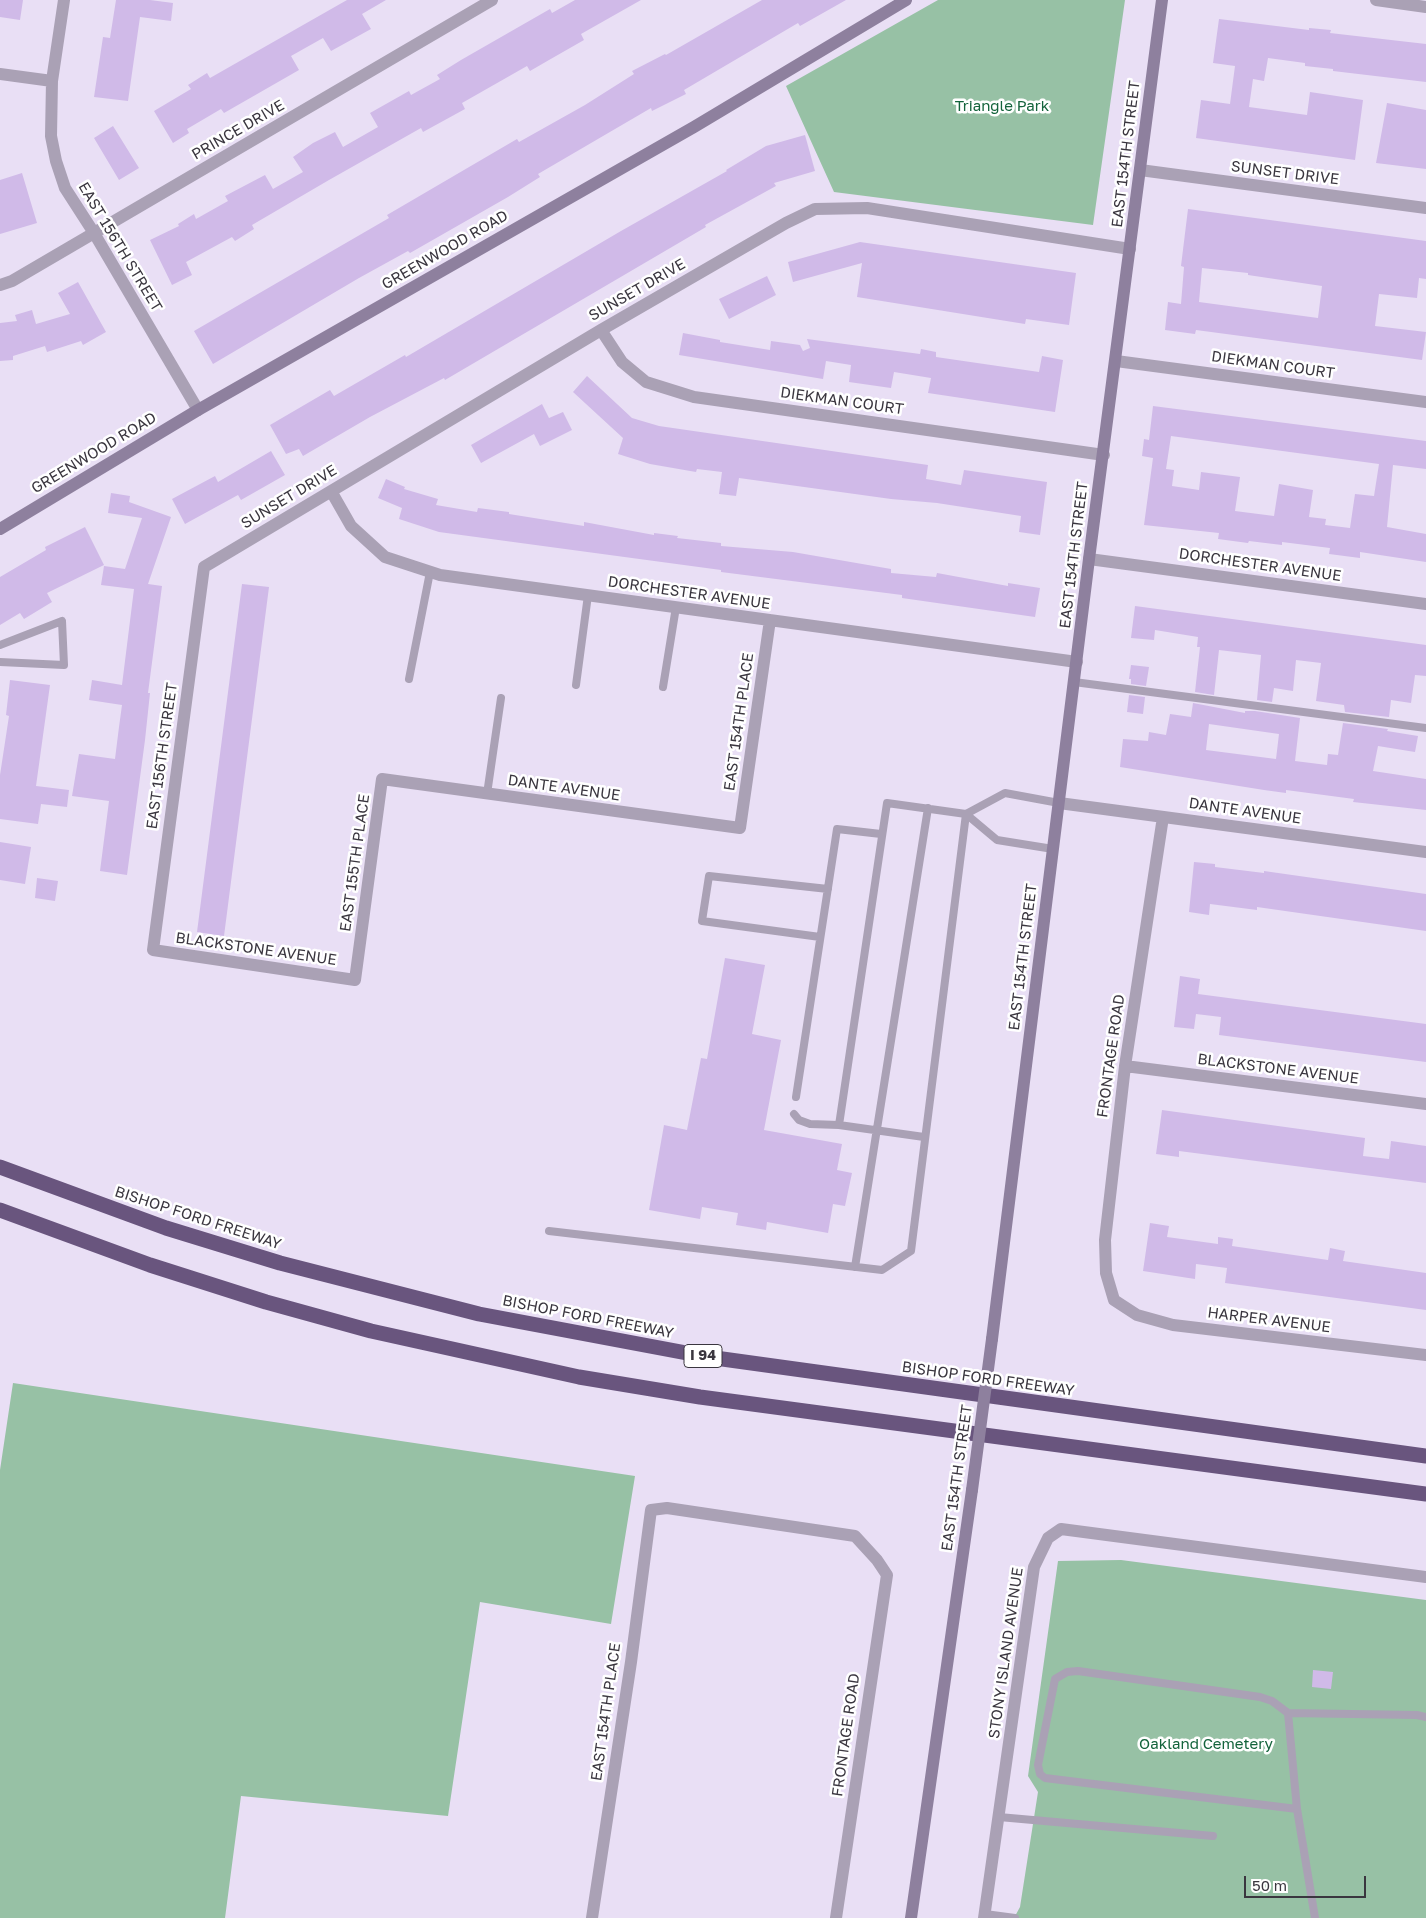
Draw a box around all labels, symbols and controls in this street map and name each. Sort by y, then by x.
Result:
street label: EAST 154TH STREET [1108,80,1144,228]
street label: PRINCE DRIVE [189,96,287,164]
park label: Triangle Park [955,97,1049,115]
street label: SUNSET DRIVE [1230,157,1340,189]
street label: EAST 156TH STREET [74,179,166,315]
street label: GREENWOOD ROAD [379,207,511,293]
street label: SUNSET DRIVE [586,255,688,325]
street label: DIEKMAN COURT [1210,347,1336,383]
street label: DIEKMAN COURT [779,383,905,419]
street label: GREENWOOD ROAD [28,409,160,497]
street label: SUNSET DRIVE [238,461,340,533]
street label: EAST 154TH STREET [1056,481,1092,629]
street label: DORCHESTER AVENUE [1178,545,1342,585]
street label: DORCHESTER AVENUE [607,573,771,613]
street label: EAST 154TH PLACE [720,652,758,792]
street label: EAST 156TH STREET [143,682,181,830]
street label: DANTE AVENUE [507,771,621,805]
street label: EAST 155TH PLACE [336,793,374,933]
street label: DANTE AVENUE [1188,794,1302,828]
street label: EAST 154TH STREET [1005,883,1041,1031]
street label: BLACKSTONE AVENUE [174,929,338,969]
street label: FRONTAGE ROAD [1093,993,1129,1119]
street label: BLACKSTONE AVENUE [1196,1050,1360,1088]
street label: BISHOP FORD FREEWAY [113,1183,283,1253]
street label: BISHOP FORD FREEWAY [501,1292,675,1342]
street label: HARPER AVENUE [1206,1304,1332,1336]
road number: I 94 [684,1344,722,1368]
street label: BISHOP FORD FREEWAY [901,1358,1075,1400]
street label: EAST 154TH STREET [938,1404,976,1552]
street label: STONY ISLAND AVENUE [985,1566,1027,1740]
street label: EAST 154TH PLACE [587,1642,625,1782]
street label: FRONTAGE ROAD [828,1672,864,1798]
park label: Oakland Cemetery [1139,1735,1273,1753]
scale bar [1246,1866,1368,1898]
text: 50 m [1252,1876,1287,1894]

